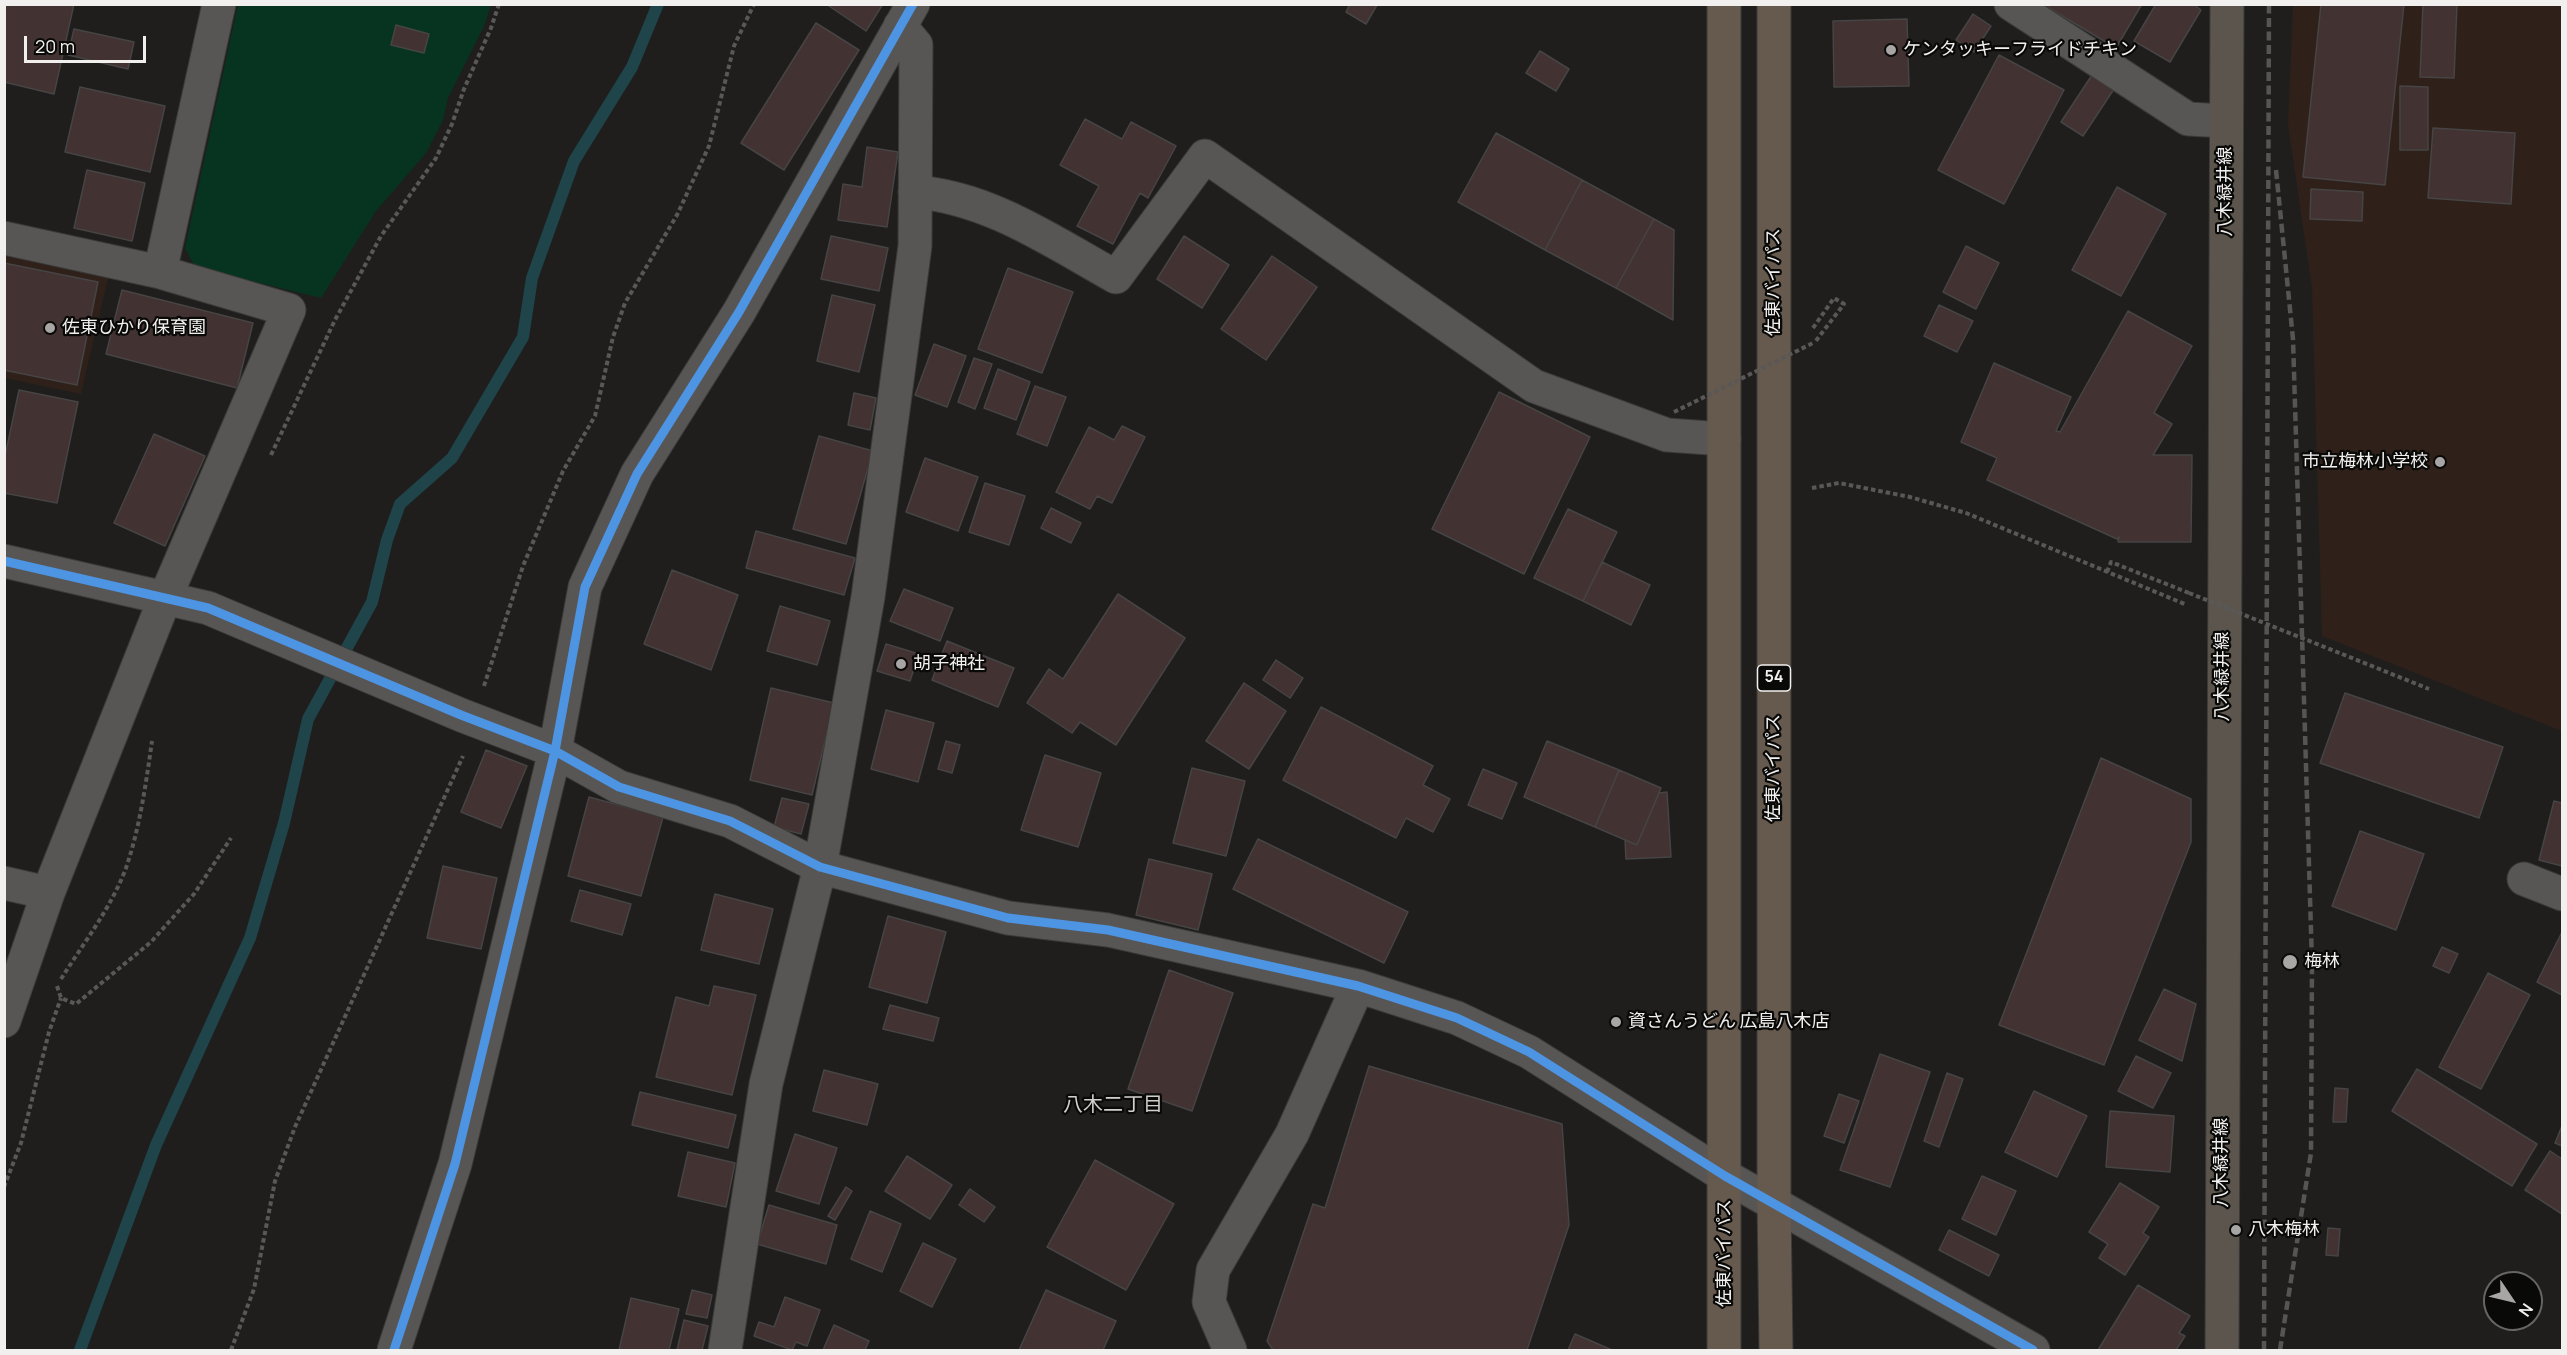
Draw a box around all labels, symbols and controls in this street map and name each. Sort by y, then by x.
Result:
scale bar [27,24,148,62]
text: 20 m [35,34,75,58]
place label: ケンタッキーフライドチキン [1903,39,2137,61]
marker: ケンタッキーフライドチキン [1884,43,1898,57]
street label: 八木緑井線 [2215,147,2237,237]
street label: 佐東バイパス [1763,228,1785,336]
place label: 佐東ひかり保育園 [62,317,206,339]
marker: 佐東ひかり保育園 [43,321,57,335]
place label: 市立梅林小学校 [2302,451,2428,473]
marker: 市立梅林小学校 [2433,455,2447,469]
street label: 八木緑井線 [2212,632,2234,722]
place label: 胡子神社 [913,653,985,675]
marker: 胡子神社 [894,657,908,671]
road number: 54 [1758,665,1790,691]
street label: 佐東バイパス [1763,714,1785,822]
place label: 梅林 [2304,951,2340,973]
marker: 梅林 [2281,953,2299,971]
place label: 資さんうどん 広島八木店 [1628,1011,1830,1033]
marker: 資さんうどん 広島八木店 [1609,1015,1623,1029]
district label: 八木二丁目 [1063,1093,1163,1117]
street label: 八木緑井線 [2211,1118,2233,1208]
street label: 佐東バイパス [1714,1199,1736,1307]
place label: 八木梅林 [2248,1219,2320,1241]
marker: 八木梅林 [2229,1223,2243,1237]
north arrow [2483,1271,2543,1331]
text: N [2514,1299,2538,1321]

